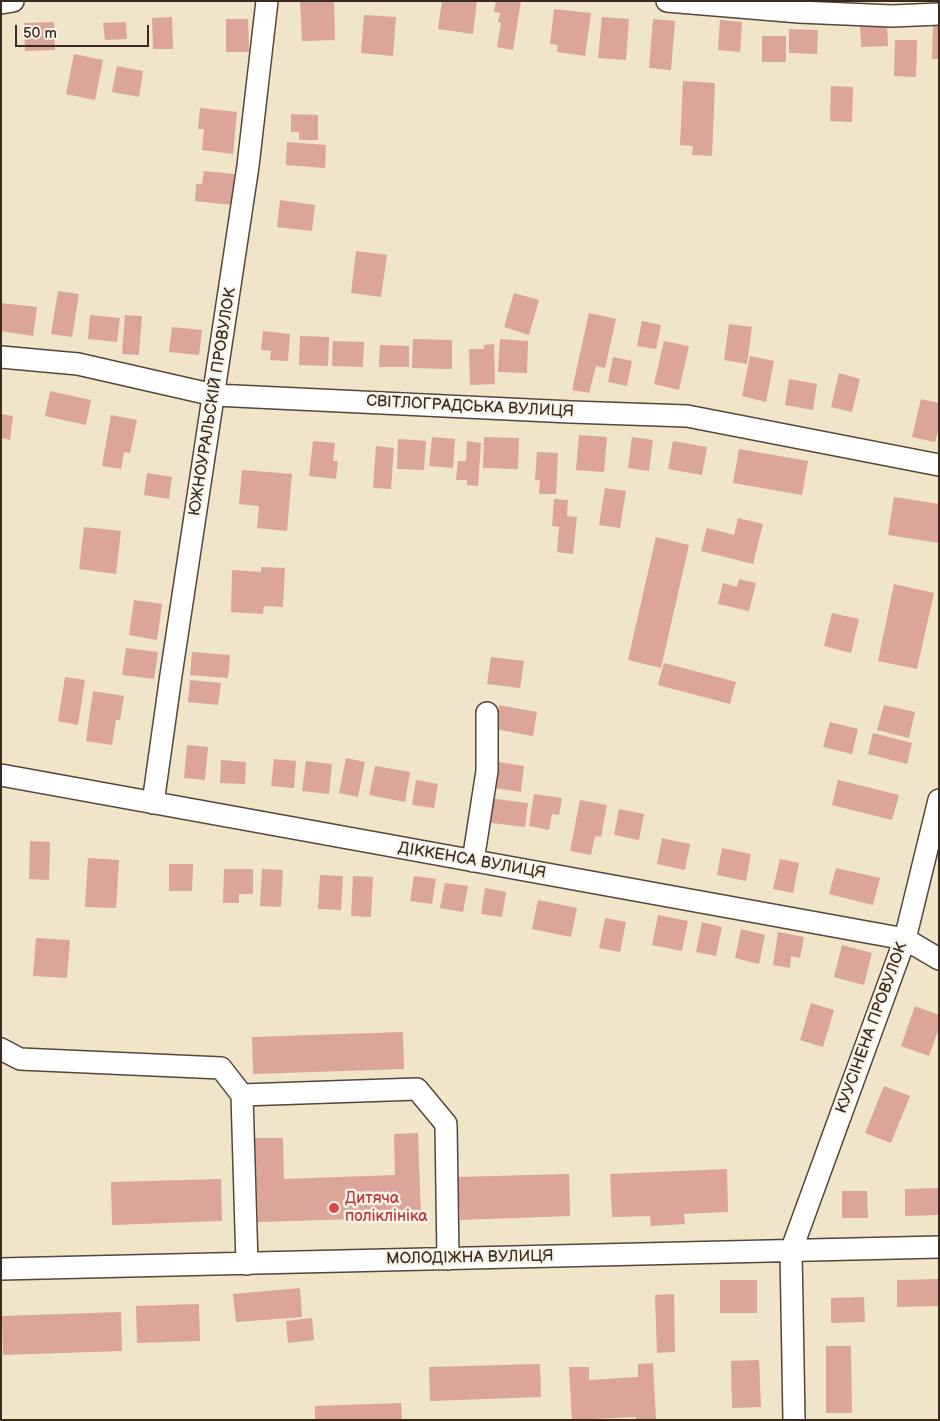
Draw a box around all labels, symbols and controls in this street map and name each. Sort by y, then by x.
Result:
scale bar [18,15,151,47]
text: 50 m [23,24,57,43]
street label: ЮЖНОУРАЛЬСКІЙ ПРОВУЛОК [185,287,241,517]
street label: СВІТЛОГРАДСЬКА ВУЛИЦЯ [366,392,574,422]
street label: ДІККЕНСА ВУЛИЦЯ [397,839,547,883]
street label: КУУСІНЕНА ПРОВУЛОК [832,940,912,1116]
place label: Дитяча поліклініка [345,1189,428,1227]
marker: Дитяча поліклініка [327,1201,341,1215]
street label: МОЛОДІЖНА ВУЛИЦЯ [386,1247,554,1269]

